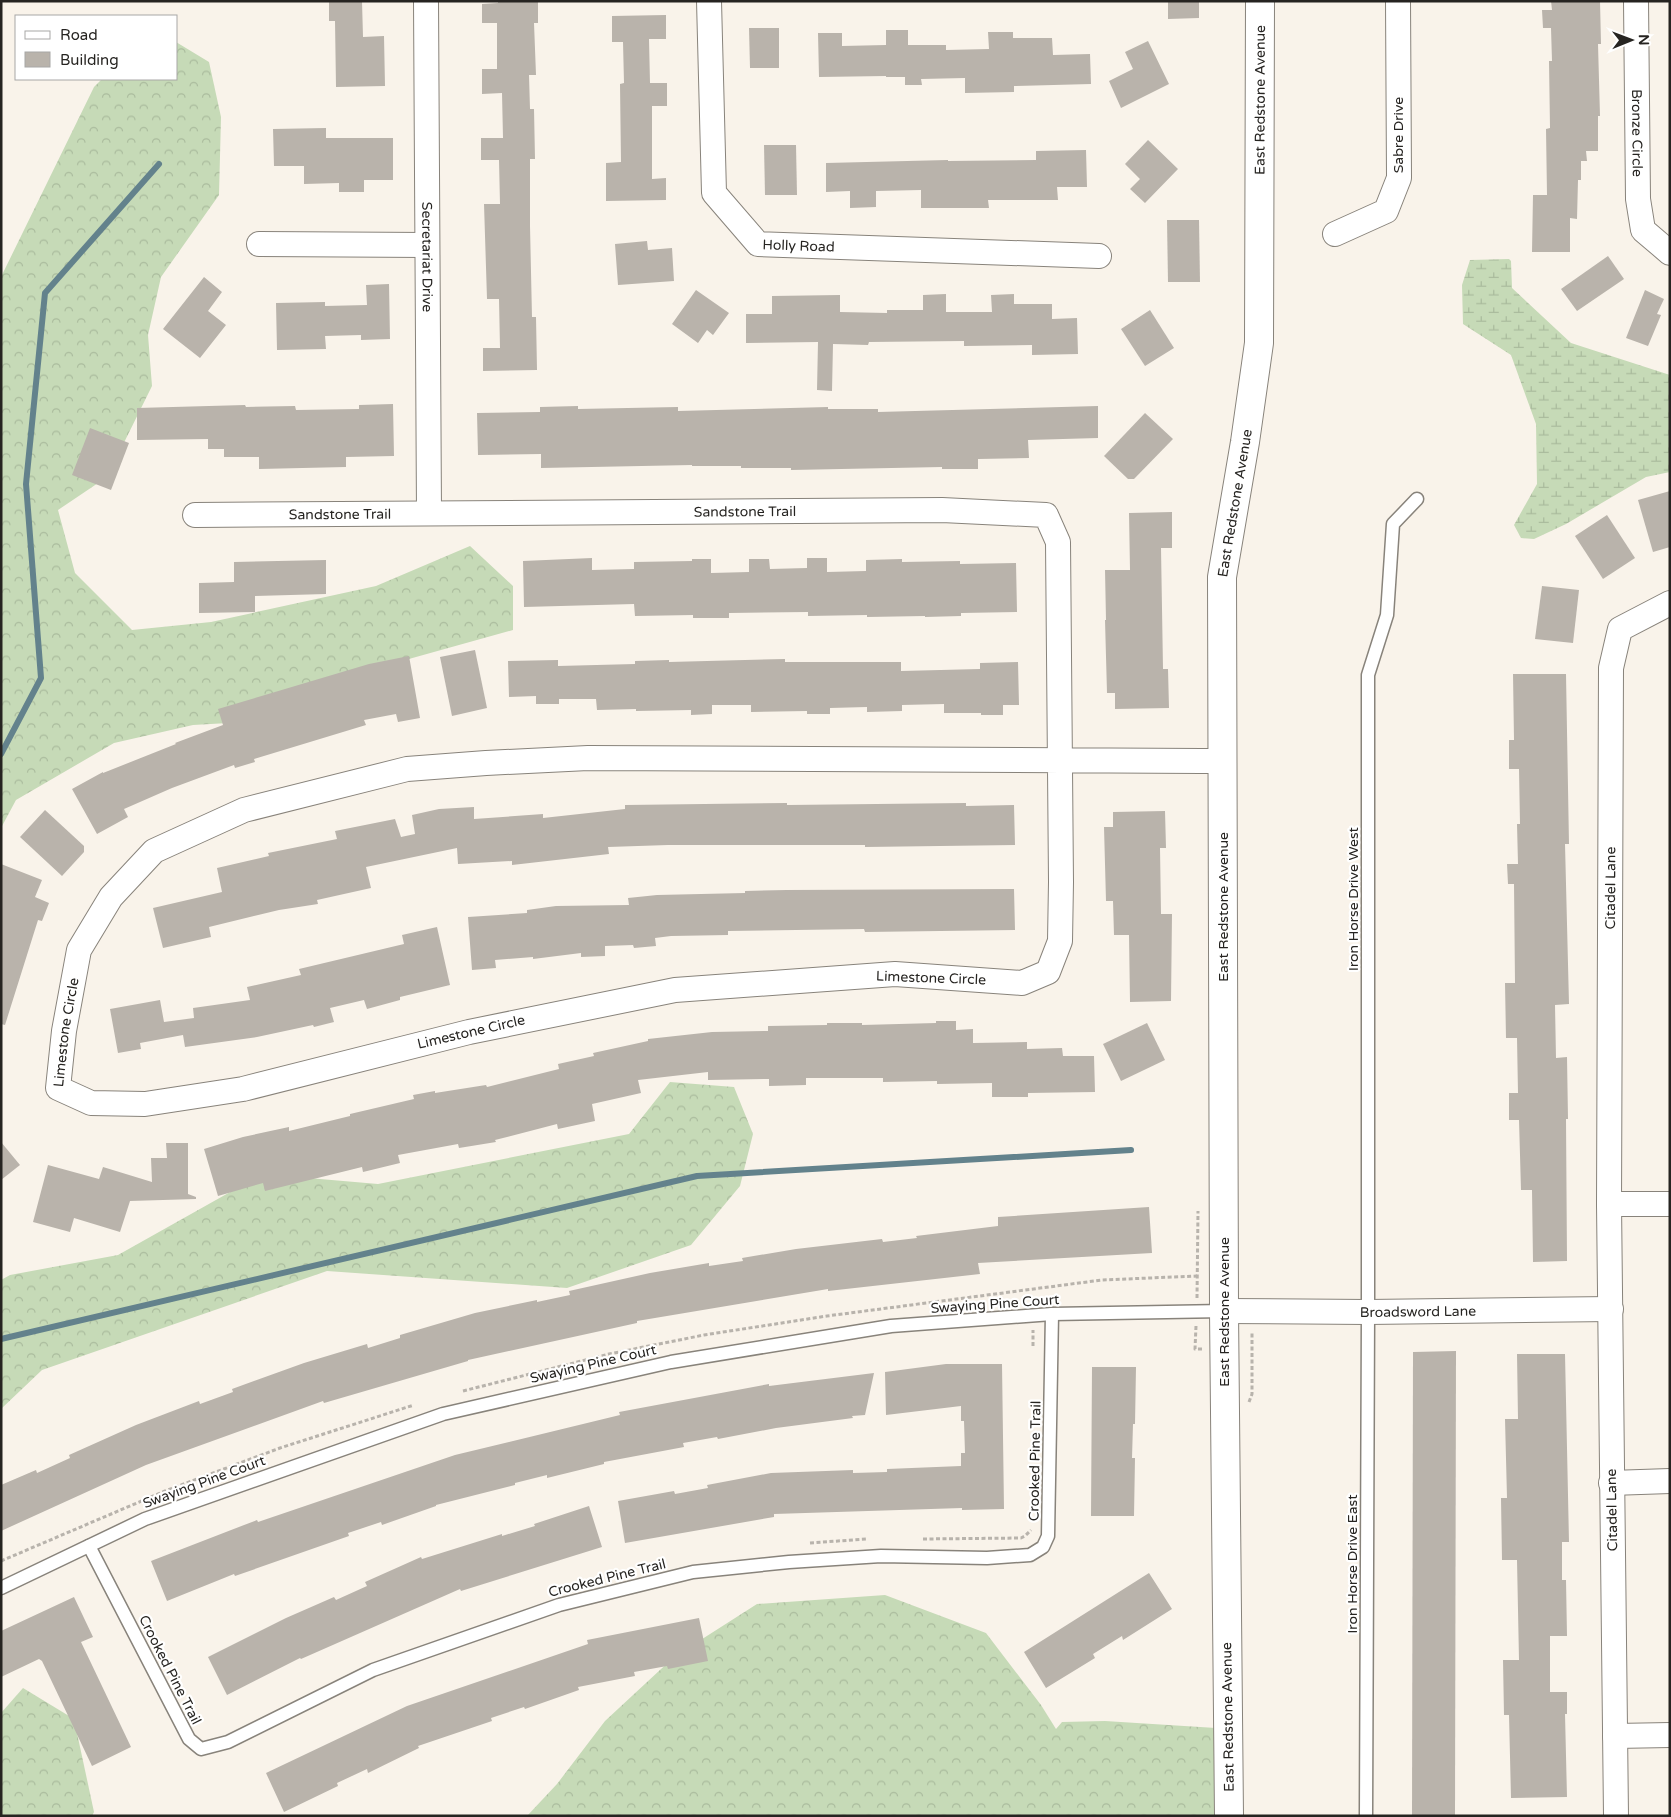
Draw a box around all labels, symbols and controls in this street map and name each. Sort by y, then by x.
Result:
legend [15,15,178,80]
north arrow [1606,15,1656,65]
street label: East Redstone Avenue [1251,25,1268,175]
text: Road [60,26,98,44]
text: N [1635,34,1652,46]
text: Building [60,51,119,69]
street label: Bronze Circle [1628,89,1646,177]
street label: Sabre Drive [1390,97,1407,173]
street label: Secretariat Drive [419,202,436,312]
street label: Holly Road [762,236,835,255]
street label: East Redstone Avenue [1214,428,1255,578]
street label: Sandstone Trail [694,502,796,520]
street label: Sandstone Trail [289,505,391,523]
street label: Iron Horse Drive West [1345,826,1362,971]
street label: East Redstone Avenue [1215,832,1232,982]
street label: Citadel Lane [1602,847,1619,929]
street label: Limestone Circle [876,968,986,988]
street label: Limestone Circle [50,976,82,1088]
street label: Limestone Circle [415,1011,527,1053]
street label: East Redstone Avenue [1216,1237,1233,1387]
street label: Swaying Pine Court [930,1291,1061,1317]
street label: Broadsword Lane [1360,1302,1476,1321]
street label: Swaying Pine Court [528,1341,658,1387]
street label: Crooked Pine Trail [1025,1401,1045,1521]
street label: Swaying Pine Court [140,1452,268,1512]
street label: Citadel Lane [1603,1468,1621,1551]
street label: Iron Horse Drive East [1344,1494,1361,1634]
street label: Crooked Pine Trail [546,1555,668,1601]
street label: Crooked Pine Trail [135,1612,205,1728]
street label: East Redstone Avenue [1218,1642,1238,1792]

